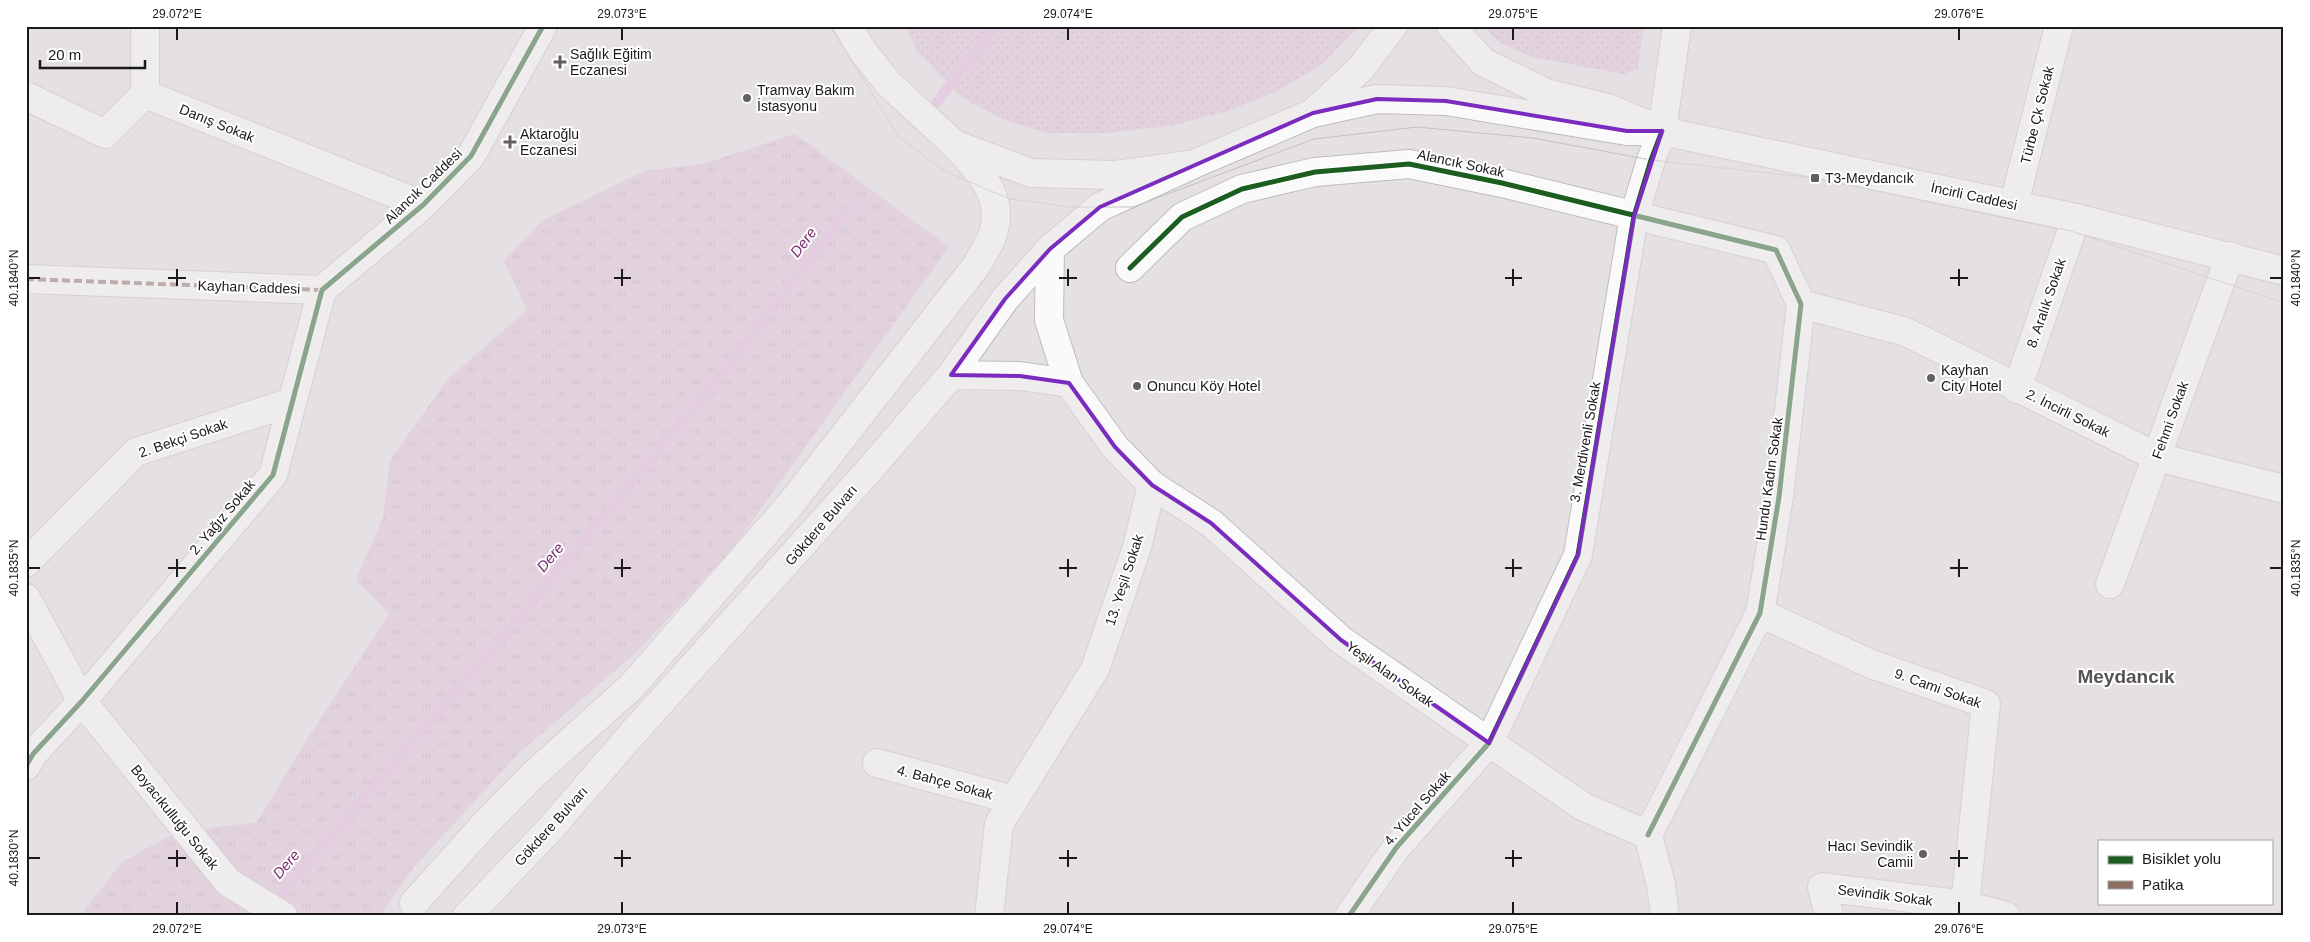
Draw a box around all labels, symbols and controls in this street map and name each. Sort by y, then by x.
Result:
text: 29.072°E [152,7,202,21]
text: 29.073°E [597,7,647,21]
text: 29.074°E [1043,7,1093,21]
text: 29.075°E [1488,7,1538,21]
text: 29.076°E [1934,7,1984,21]
scale bar [40,38,145,70]
text: 20 m [48,46,81,63]
place label: Sağlık Eğitim Eczanesi [570,46,652,78]
marker: Sağlık Eğitim Eczanesi [554,56,566,68]
street label: Türbe Çk Sokak [2017,63,2057,166]
place label: Tramvay Bakım İstasyonu [757,82,855,114]
marker: Tramvay Bakım İstasyonu [741,92,753,104]
street label: Danış Sokak [177,101,258,146]
place label: Aktaroğlu Eczanesi [520,126,579,158]
marker: Aktaroğlu Eczanesi [504,136,516,148]
street label: Alancık Caddesi [381,145,465,227]
street label: Alancık Sokak [1416,146,1507,180]
place label: T3-Meydancık [1825,170,1915,186]
marker: T3-Meydancık [1809,172,1821,184]
street label: İncirli Caddesi [1929,178,2019,213]
water label: Dere [786,224,820,260]
text: 40.1840°N [7,250,21,306]
text: 40.1840°N [2289,250,2303,306]
street label: 8. Aralık Sokak [2023,255,2069,350]
street label: Kayhan Caddesi [197,277,301,297]
place label: Kayhan City Hotel [1941,362,2002,394]
marker: Kayhan City Hotel [1925,372,1937,384]
place label: Onuncu Köy Hotel [1147,378,1261,394]
street label: Fehmi Sokak [2149,378,2192,461]
street label: 3. Merdivenli Sokak [1567,379,1604,504]
marker: Onuncu Köy Hotel [1131,380,1143,392]
street label: 2. İncirli Sokak [2024,385,2114,441]
street label: 2. Bekçi Sokak [137,415,230,461]
street label: Hundu Kadın Sokak [1752,415,1786,542]
street label: 2. Yağız Sokak [186,476,259,558]
street label: Gökdere Bulvarı [782,482,860,568]
street label: 13. Yeşil Sokak [1102,531,1147,628]
water label: Dere [533,539,567,575]
text: 40.1835°N [7,540,21,596]
text: 40.1835°N [2289,540,2303,596]
street label: Yeşil Alan Sokak [1343,638,1438,711]
street label: 9. Cami Sokak [1892,665,1984,711]
district label: Meydancık [2077,666,2175,687]
street label: Boyacıkulluğu Sokak [128,761,223,873]
street label: 4. Bahçe Sokak [896,762,995,803]
street label: 4. Yücel Sokak [1380,767,1454,848]
street label: Gökdere Bulvarı [511,783,591,869]
text: 40.1830°N [7,830,21,886]
place label: Hacı Sevindik Camii [1827,838,1914,870]
legend [2098,840,2272,904]
water label: Dere [269,846,303,882]
marker: Hacı Sevindik Camii [1917,848,1929,860]
text: Bisiklet yolu [2142,850,2221,867]
text: Patika [2142,876,2184,893]
street label: Sevindik Sokak [1837,881,1934,909]
text: 29.072°E [152,922,202,936]
text: 29.073°E [597,922,647,936]
text: 29.074°E [1043,922,1093,936]
text: 29.075°E [1488,922,1538,936]
text: 29.076°E [1934,922,1984,936]

